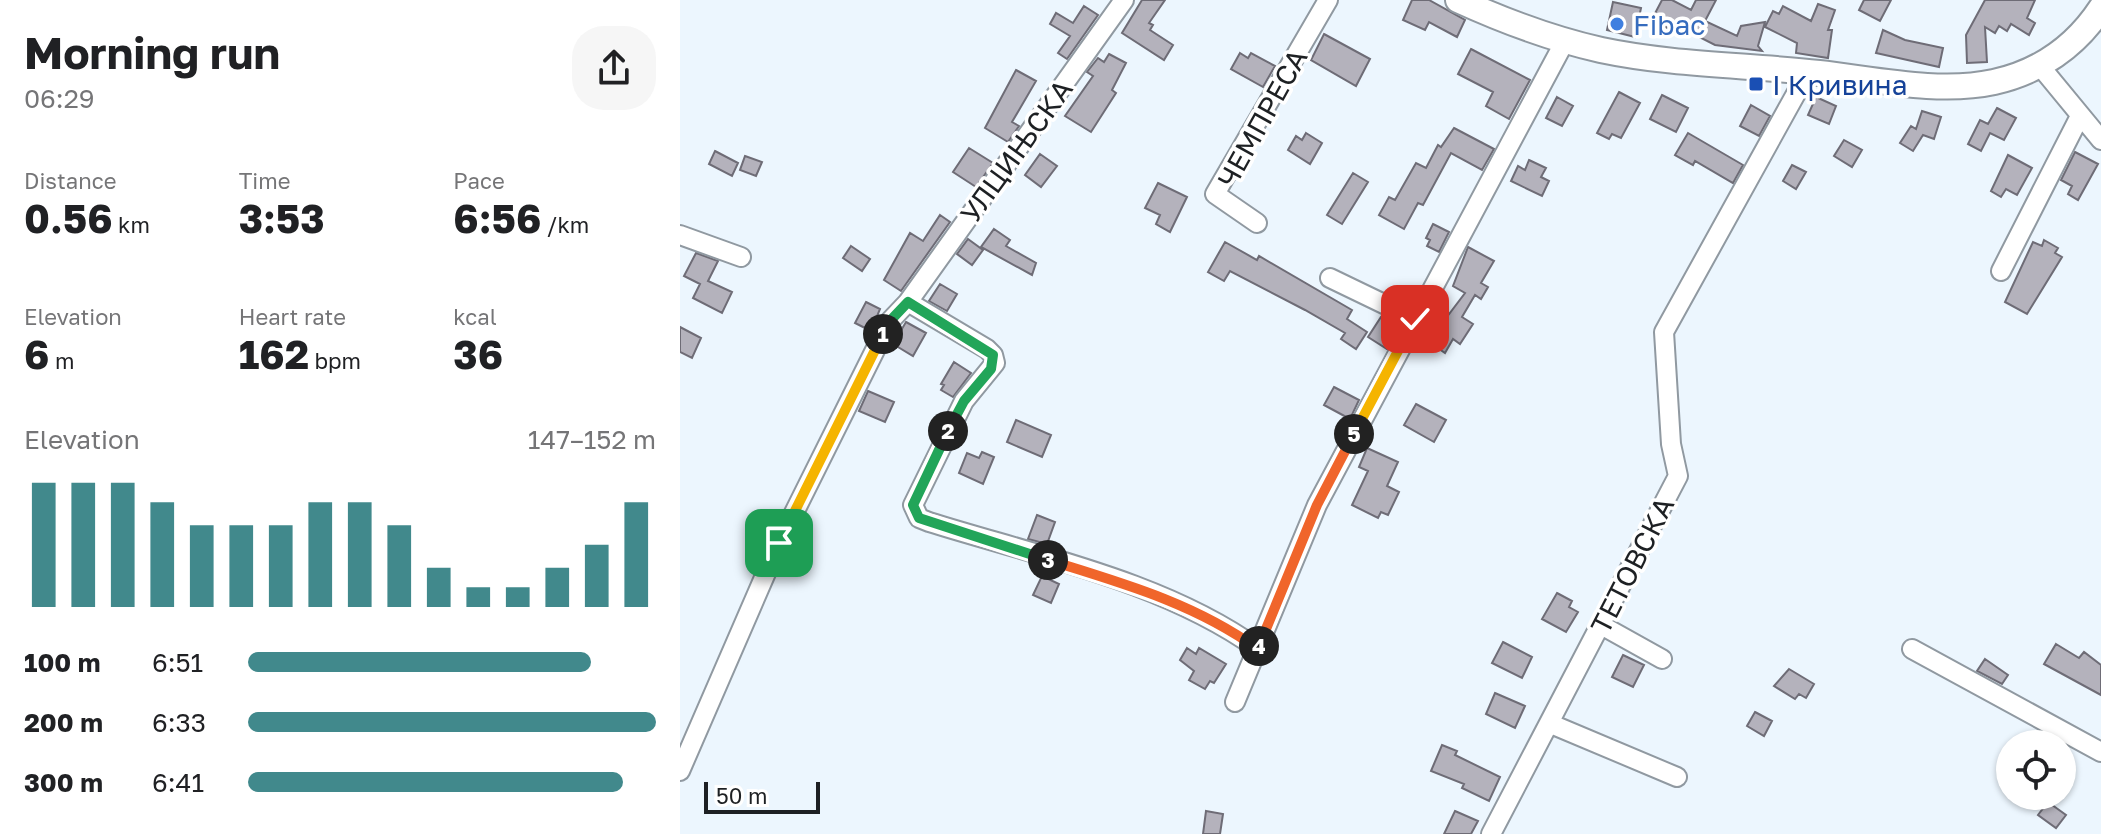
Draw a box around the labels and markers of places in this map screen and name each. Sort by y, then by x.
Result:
place label: Fibac [1633,8,1705,41]
marker: Fibac [1608,15,1626,33]
place label: I Кривина [1772,68,1908,101]
marker: I Кривина [1747,75,1765,93]
pin [1381,285,1449,353]
pin: 1 [863,314,903,354]
pin: 2 [928,411,968,451]
pin: 5 [1334,414,1374,454]
pin [745,509,813,577]
pin: 3 [1028,540,1068,580]
pin: 4 [1239,626,1279,666]

